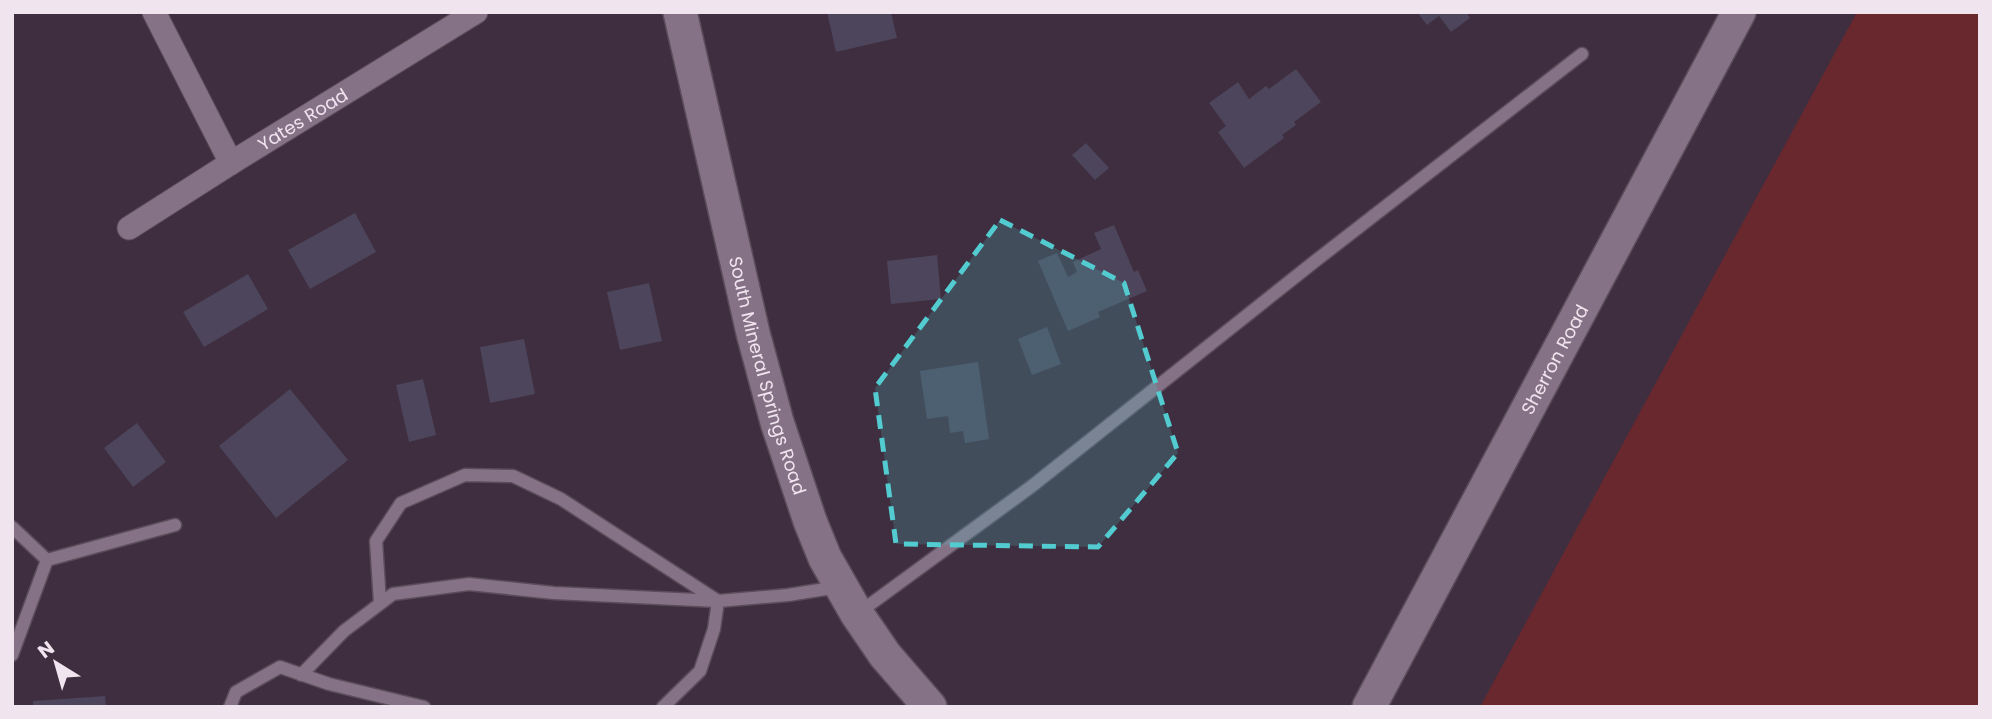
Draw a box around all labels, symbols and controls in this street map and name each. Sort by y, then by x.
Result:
street label: Yates Road [253,82,352,156]
street label: South Mineral Springs Road [723,254,813,498]
street label: Sherron Road [1515,300,1594,419]
north arrow [21,628,91,698]
text: N [32,635,60,665]

